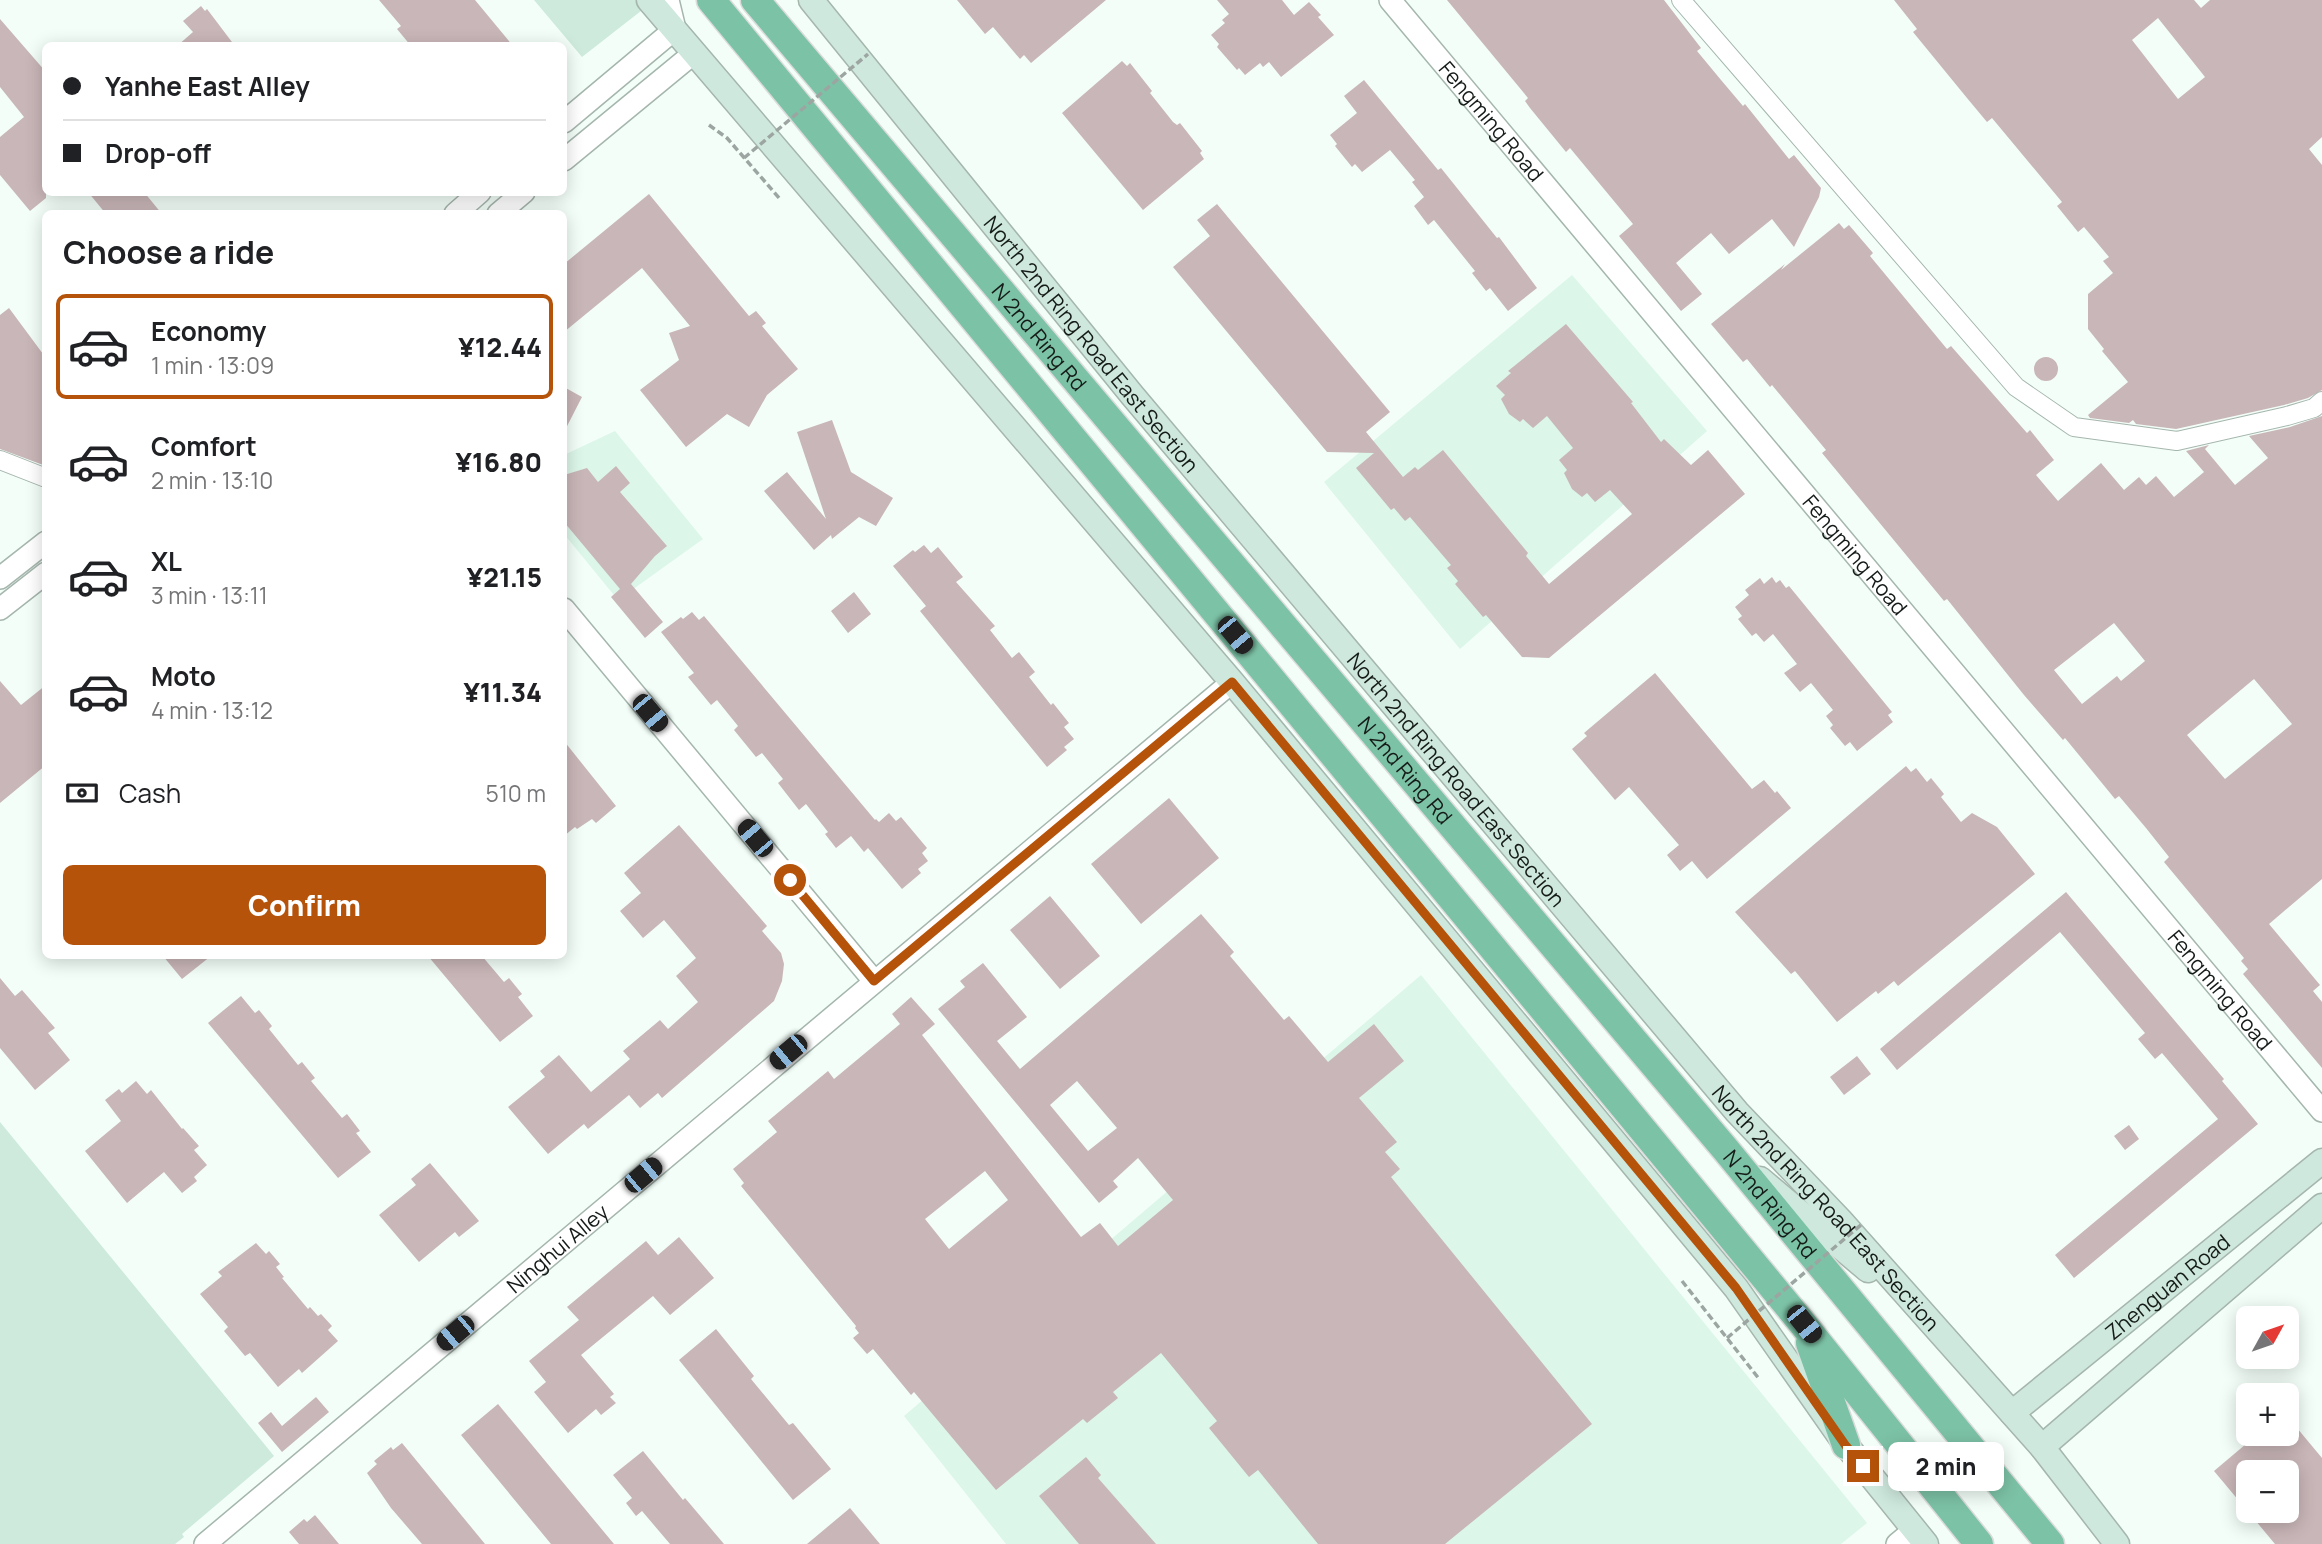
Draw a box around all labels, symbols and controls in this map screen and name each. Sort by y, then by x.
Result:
street label: Fengming Road [1433,55,1550,187]
text: Yanhe East Alley [105,68,310,104]
text: Drop-off [105,135,211,171]
street label: North 2nd Ring Road East Section [978,210,1205,478]
text: Choose a ride [63,230,274,274]
street label: N 2nd Ring Rd [986,277,1093,397]
text: Economy [151,313,266,349]
icon: car [67,315,130,378]
text: ¥12.44 [458,329,542,365]
text: 1 min · 13:09 [151,349,274,381]
text: Comfort [151,428,257,464]
icon: car [67,430,130,493]
text: ¥16.80 [456,444,542,480]
text: 2 min · 13:10 [151,464,273,496]
street label: Fengming Road [1797,489,1914,621]
text: XL [151,543,182,579]
icon: car [67,545,130,608]
text: ¥21.15 [467,559,542,595]
text: 3 min · 13:11 [151,579,268,611]
car [1214,612,1257,658]
street label: North 2nd Ring Road East Section [1341,647,1572,912]
text: Moto [151,658,216,694]
icon: car [67,660,130,723]
text: ¥11.34 [463,674,542,710]
car [629,690,672,736]
text: 4 min · 13:12 [151,694,273,726]
street label: N 2nd Ring Rd [1352,710,1459,830]
icon: cash [63,774,101,812]
text: Cash [119,775,181,811]
text: 510 m [486,777,546,809]
car [734,815,777,861]
route start [774,864,806,896]
button: Confirm [63,865,546,945]
street label: Fengming Road [2162,924,2279,1056]
car [766,1030,811,1074]
street label: North 2nd Ring Road East Section [1706,1079,1946,1337]
street label: N 2nd Ring Rd [1717,1144,1823,1264]
car [621,1153,666,1197]
street label: Ninghui Alley [501,1198,614,1299]
street label: Zhenguan Road [2099,1228,2235,1346]
car [1783,1301,1826,1347]
north arrow [2236,1306,2300,1368]
map controls [2236,1306,2299,1523]
car [433,1311,478,1355]
button: + [2236,1383,2299,1446]
callout: 2 min [1888,1442,2003,1490]
route end [1847,1450,1879,1482]
text: 2 min [1916,1450,1977,1482]
button: − [2236,1460,2299,1523]

